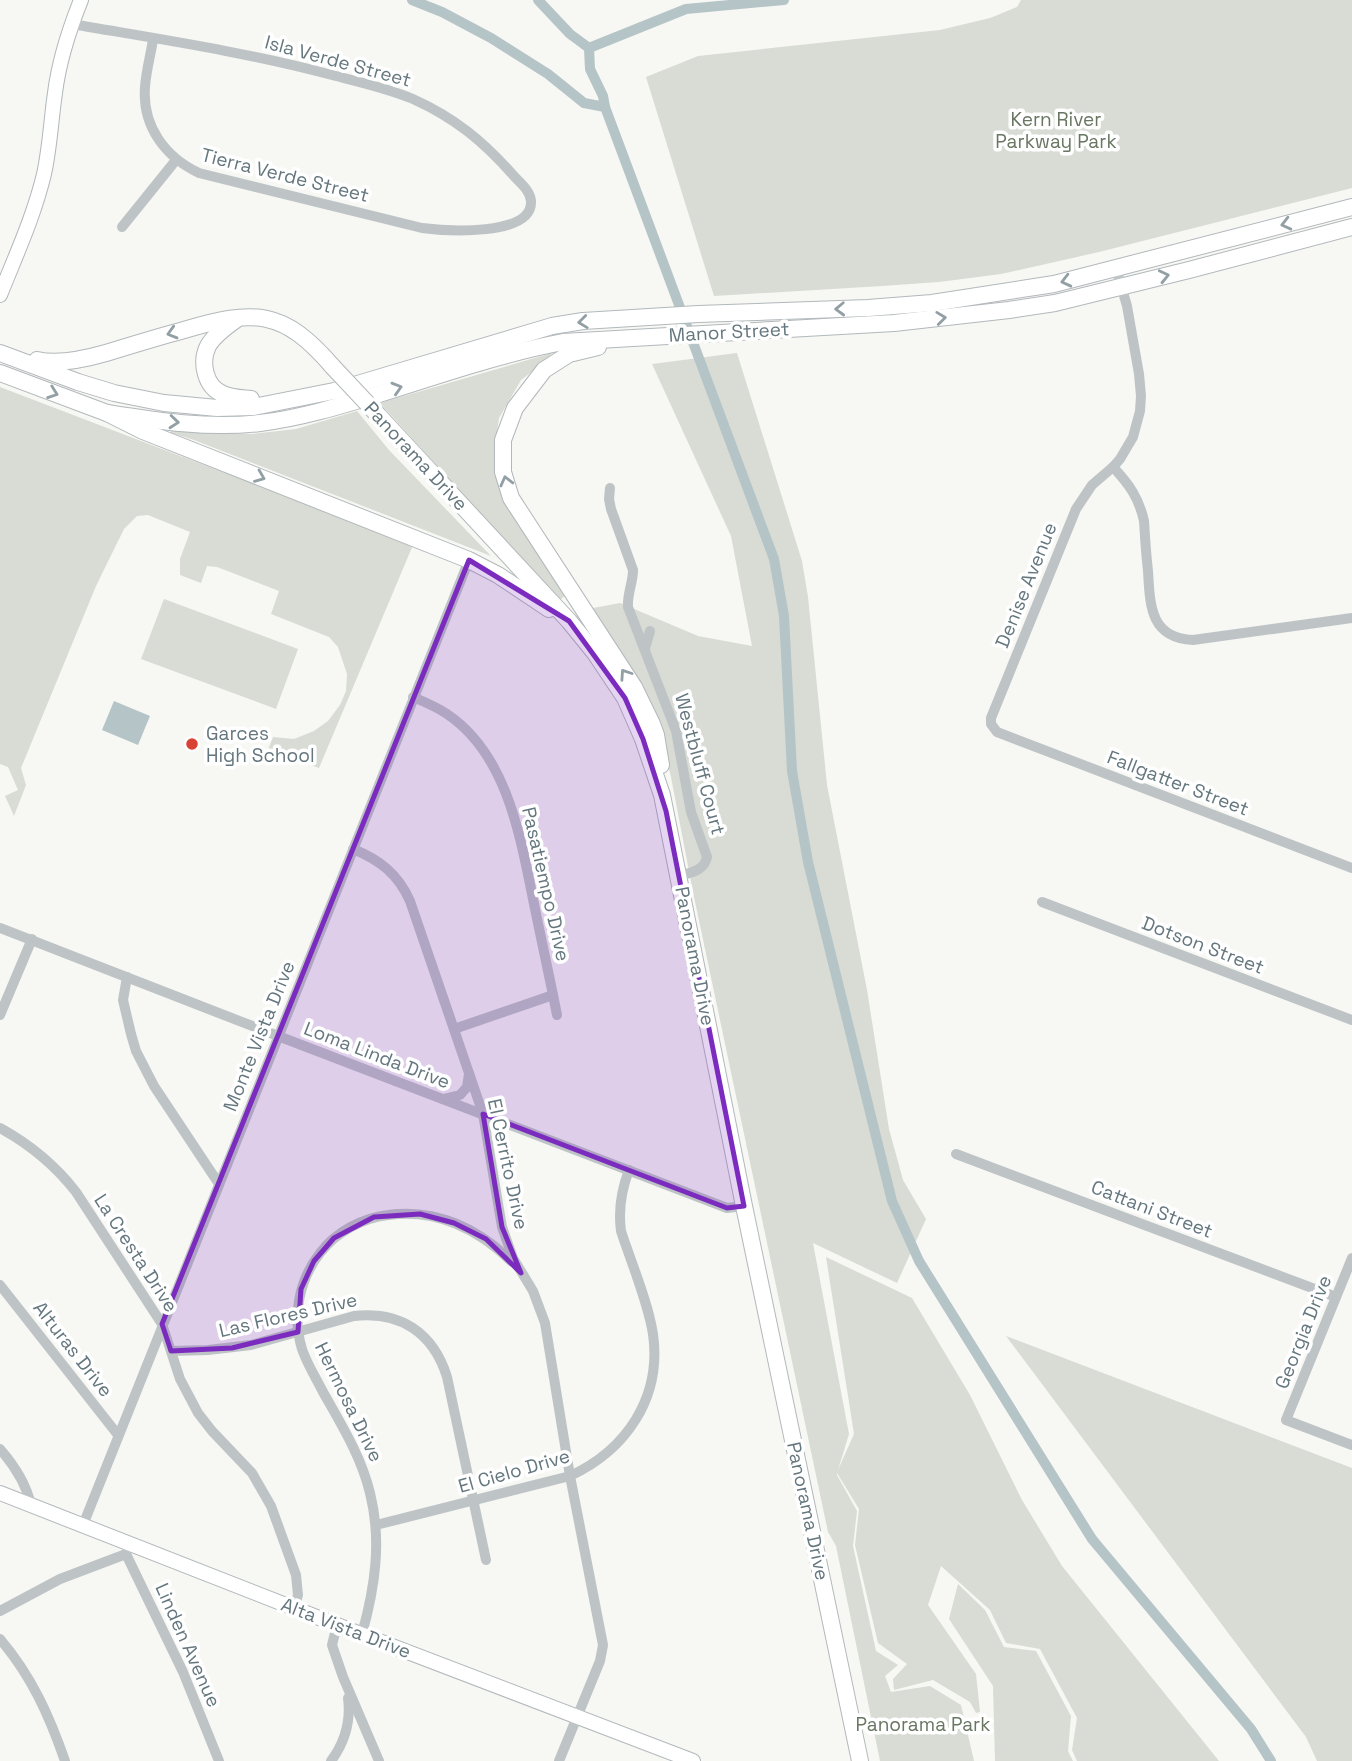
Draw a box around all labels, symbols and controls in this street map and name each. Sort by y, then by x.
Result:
street label: Isla Verde Street [262,29,414,93]
park label: Kern River Parkway Park [995,107,1117,154]
street label: Tierra Verde Street [199,142,371,208]
one-way arrow [1280,216,1292,230]
one-way arrow [1158,270,1170,284]
one-way arrow [1060,273,1072,287]
one-way arrow [834,301,845,317]
one-way arrow [936,311,947,326]
one-way arrow [577,314,589,329]
street label: Manor Street [668,316,790,348]
one-way arrow [167,325,179,340]
one-way arrow [390,382,403,396]
one-way arrow [47,385,59,399]
street label: Panorama Drive [359,396,473,516]
one-way arrow [169,414,180,429]
one-way arrow [253,469,265,483]
one-way arrow [500,475,514,487]
street label: Denise Avenue [989,519,1063,651]
one-way arrow [621,669,633,682]
street label: Westbluff Court [669,690,731,838]
place label: Garces High School [206,721,315,768]
marker: Garces High School [184,736,200,752]
street label: Fallgatter Street [1104,745,1252,821]
street label: Pasatiempo Drive [516,804,576,964]
street label: Panorama Drive [669,884,721,1028]
street label: Dotson Street [1138,910,1268,980]
street label: Monte Vista Drive [217,957,301,1115]
street label: Loma Linda Drive [300,1016,454,1094]
street label: El Cerrito Drive [482,1096,534,1232]
street label: Cattani Street [1088,1174,1216,1244]
street label: La Cresta Drive [88,1189,184,1317]
street label: Georgia Drive [1269,1271,1337,1393]
street label: Las Flores Drive [216,1287,360,1343]
street label: Alturas Drive [28,1296,118,1402]
street label: Hermosa Drive [309,1338,389,1466]
street label: Panorama Drive [781,1439,835,1583]
street label: El Cielo Drive [455,1443,573,1499]
street label: Linden Avenue [149,1579,227,1711]
street label: Alta Vista Drive [278,1592,414,1664]
park label: Panorama Park [856,1712,990,1737]

